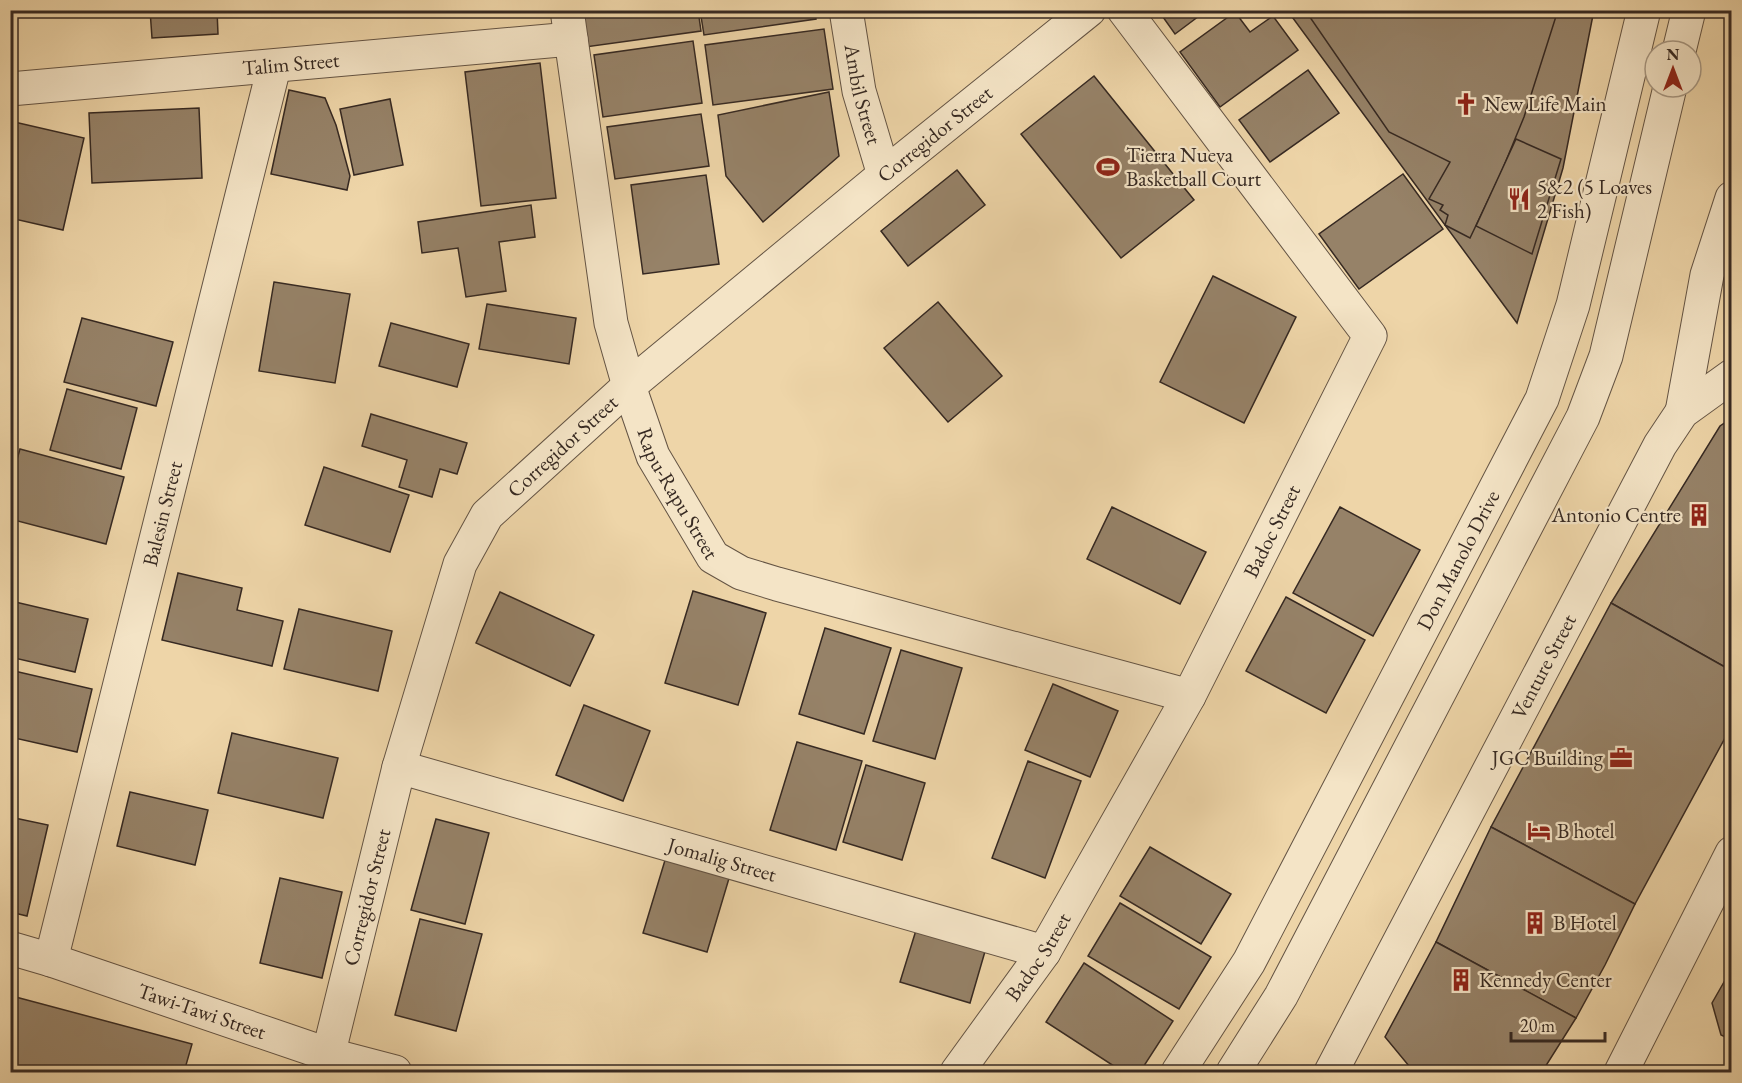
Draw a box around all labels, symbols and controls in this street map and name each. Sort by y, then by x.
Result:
north arrow [1643,39,1703,99]
street label: Ambil Street [839,41,888,148]
text: N [1667,44,1680,65]
street label: Talim Street [241,46,341,81]
street label: Corregidor Street [871,79,998,188]
place label: New Life Main [1484,90,1606,117]
church icon: New Life Main [1453,91,1479,117]
place label: Tierra Nueva Basketball Court [1126,141,1262,192]
sports icon: Tierra Nueva Basketball Court [1095,154,1121,180]
place label: 5&2 (5 Loaves 2 Fish) [1537,173,1652,224]
restaurant icon: 5&2 (5 Loaves 2 Fish) [1506,186,1532,212]
street label: Corregidor Street [501,389,623,503]
street label: Rapu-Rapu Street [631,424,725,564]
street label: Balesin Street [136,458,188,569]
street label: Badoc Street [1237,479,1306,582]
street label: Don Manolo Drive [1410,485,1505,634]
place label: Antonio Centre [1551,501,1681,528]
building icon: Antonio Centre [1686,502,1712,528]
street label: Venture Street [1505,609,1582,723]
place label: JGC Building [1490,744,1604,771]
office icon: JGC Building [1608,745,1634,771]
place label: B hotel [1557,817,1615,844]
hotel icon: B hotel [1526,818,1552,844]
street label: Corregidor Street [337,825,396,968]
street label: Jomalig Street [663,830,780,888]
street label: Badoc Street [999,907,1077,1006]
place label: B Hotel [1553,909,1617,936]
building icon: B Hotel [1522,910,1548,936]
place label: Kennedy Center [1479,966,1612,993]
building icon: Kennedy Center [1448,967,1474,993]
street label: Tawi-Tawi Street [134,977,270,1045]
scale bar [1511,1005,1606,1043]
text: 20 m [1520,1014,1555,1037]

